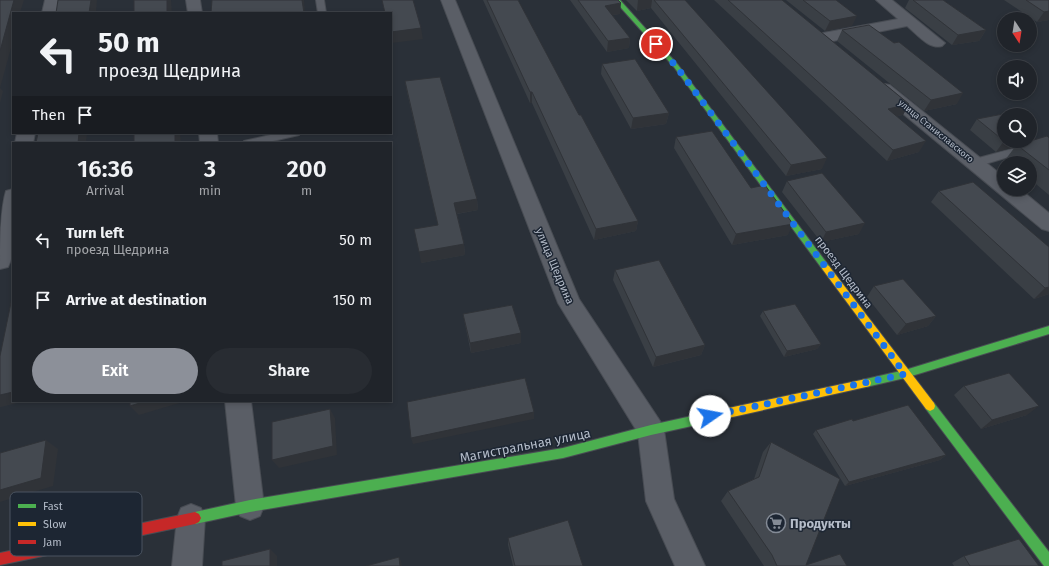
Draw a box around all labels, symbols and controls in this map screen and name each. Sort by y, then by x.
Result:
north arrow [997,12,1037,52]
map controls [997,12,1037,196]
text: 50 m [98,26,160,59]
pin [639,27,673,61]
icon: left [32,28,84,80]
icon: arrive [645,33,667,55]
text: проезд Щедрина [98,60,241,82]
button: sound [997,60,1037,100]
street label: улица Станиславского [896,98,976,164]
icon: arrive [74,104,96,126]
text: Then [32,106,66,124]
button: search [997,108,1037,148]
text: 16:36 [77,155,133,183]
text: 3 [204,155,216,183]
text: 200 [287,155,327,183]
button: layers [997,156,1037,196]
text: Arrival [86,183,124,198]
text: min [199,183,221,198]
text: m [301,183,312,198]
text: Turn left [66,224,124,242]
street label: улица Щедрина [533,226,576,306]
icon: left [32,229,54,251]
text: 50 m [339,231,372,249]
street label: проезд Щедрина [812,233,875,311]
text: проезд Щедрина [66,242,169,257]
icon: arrive [32,289,54,311]
text: Arrive at destination [66,291,207,309]
text: 150 m [333,291,372,309]
button: Exit [32,348,198,394]
button: Share [206,348,372,394]
position arrow [689,395,731,437]
street label: Магистральная улица [458,425,592,466]
legend [10,492,142,556]
text: Fast [43,500,63,513]
supermarket icon: Продукты [765,512,787,534]
place label: Продукты [790,516,851,531]
text: Slow [43,518,67,531]
text: Jam [43,536,62,549]

